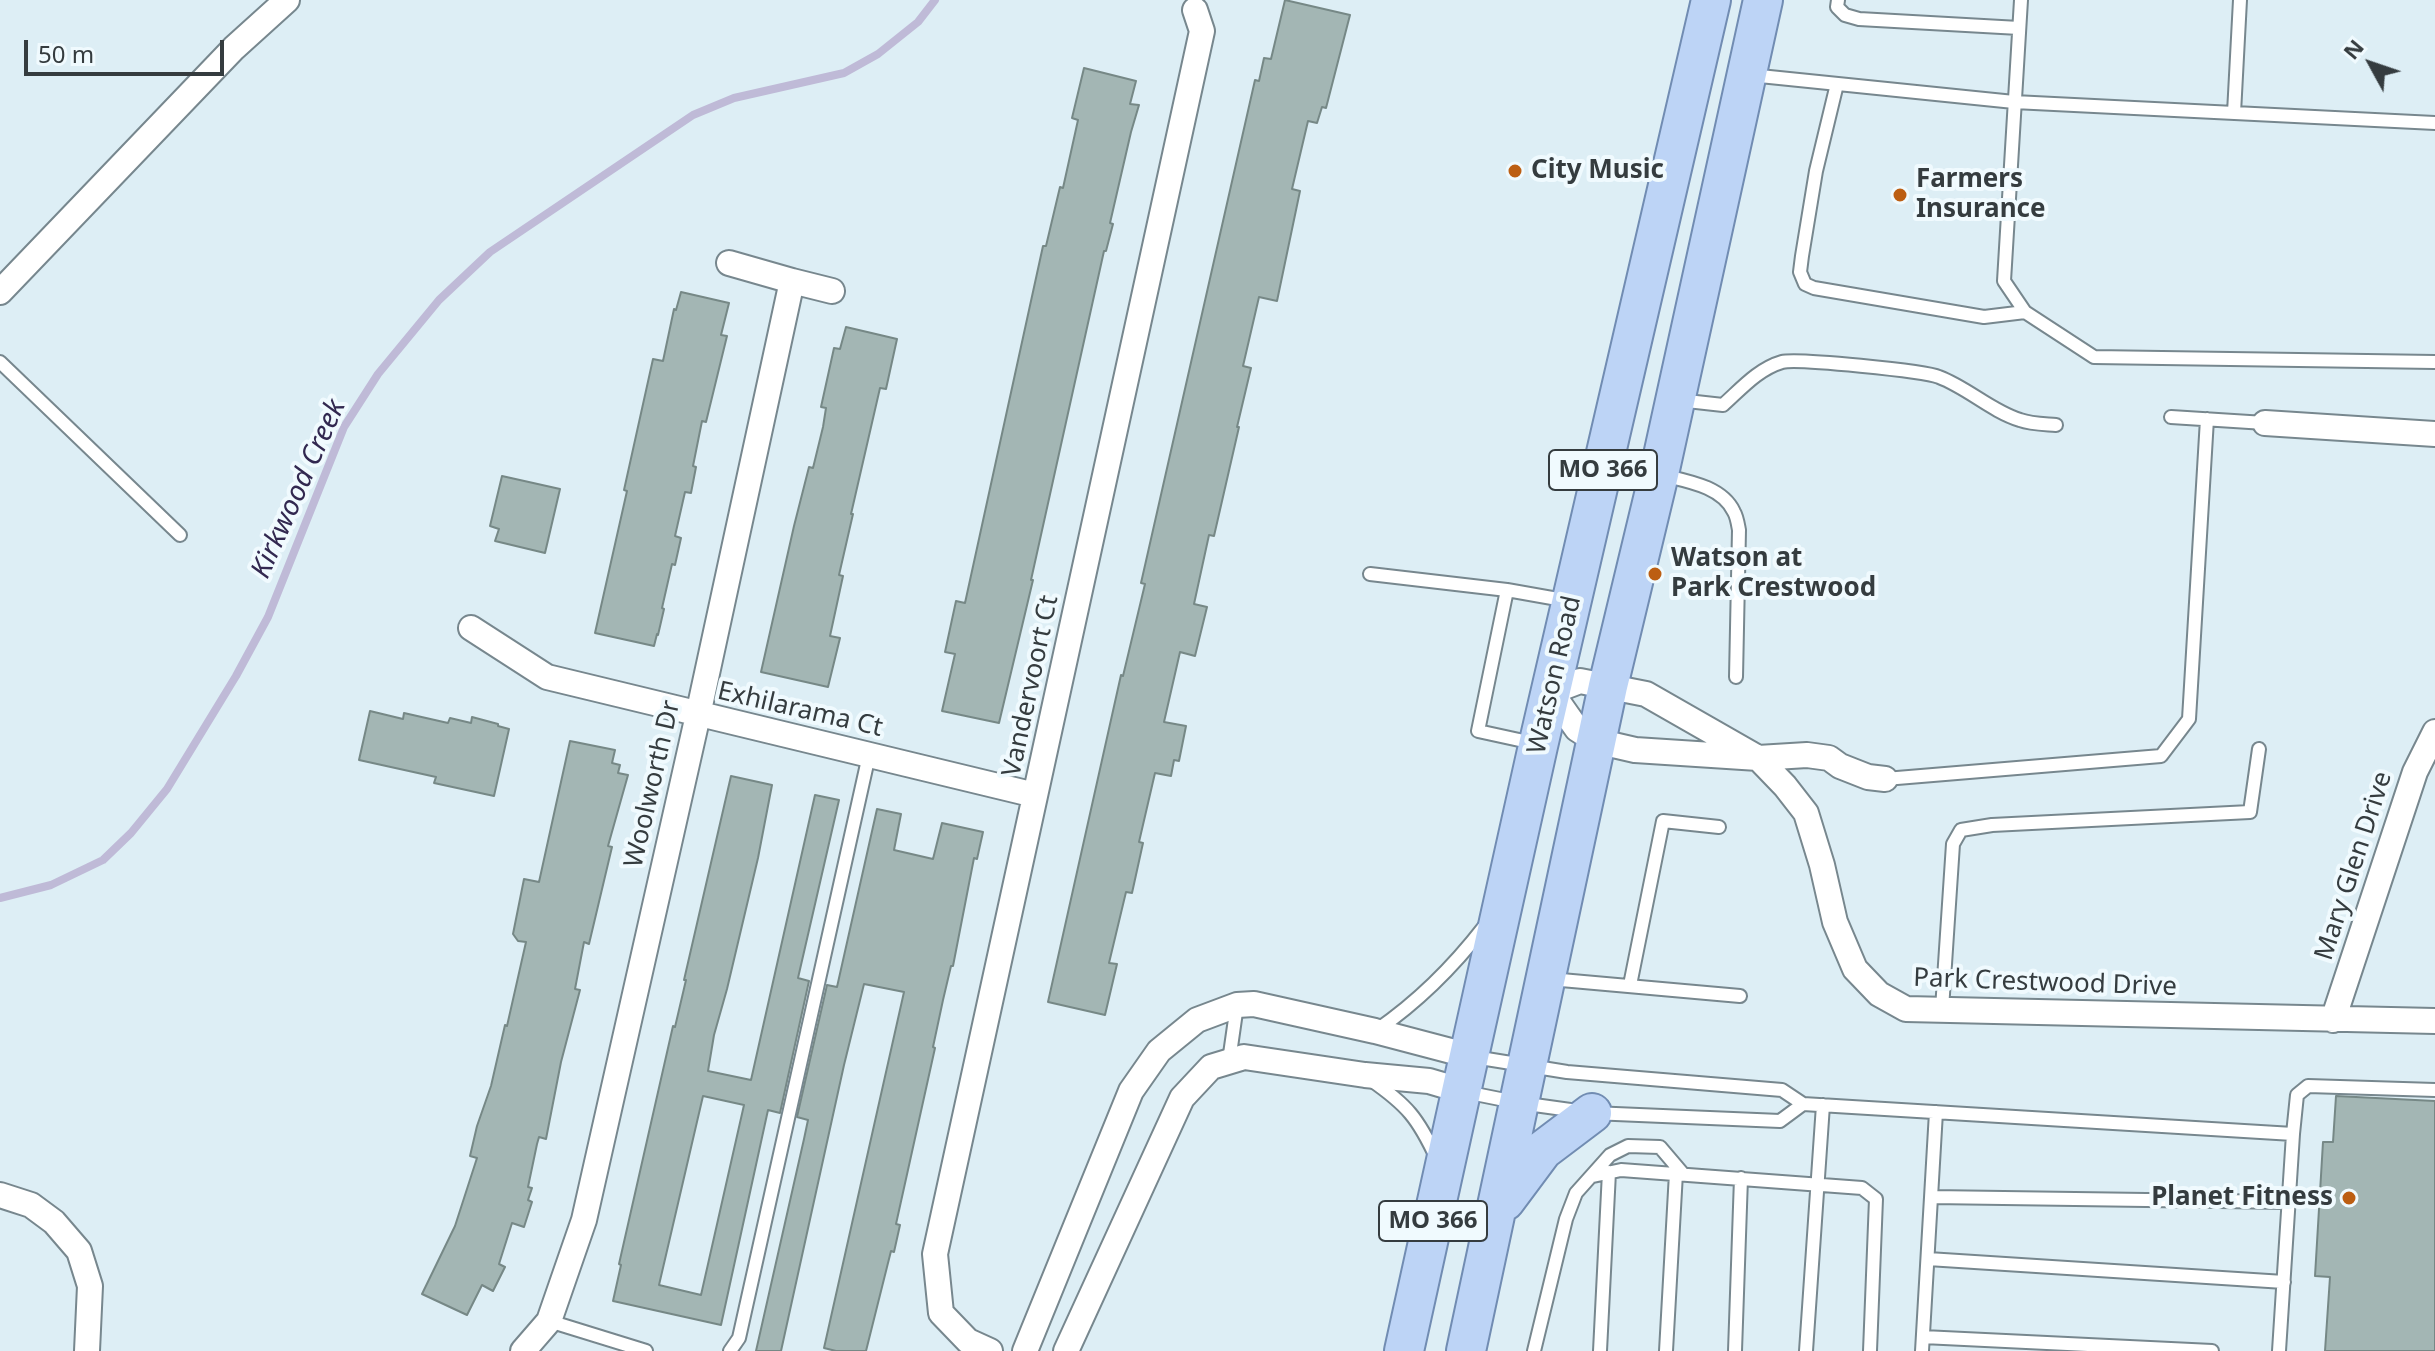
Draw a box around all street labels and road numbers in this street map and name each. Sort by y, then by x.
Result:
road number: MO 366 [1549,450,1657,490]
street label: Vandervoort Ct [997,593,1065,779]
street label: Watson Road [1522,593,1588,757]
street label: Exhilarama Ct [714,676,886,744]
street label: Woolworth Dr [619,697,687,871]
street label: Mary Glen Drive [2309,768,2399,964]
street label: Park Crestwood Drive [1913,963,2177,1003]
road number: MO 366 [1379,1201,1487,1241]

